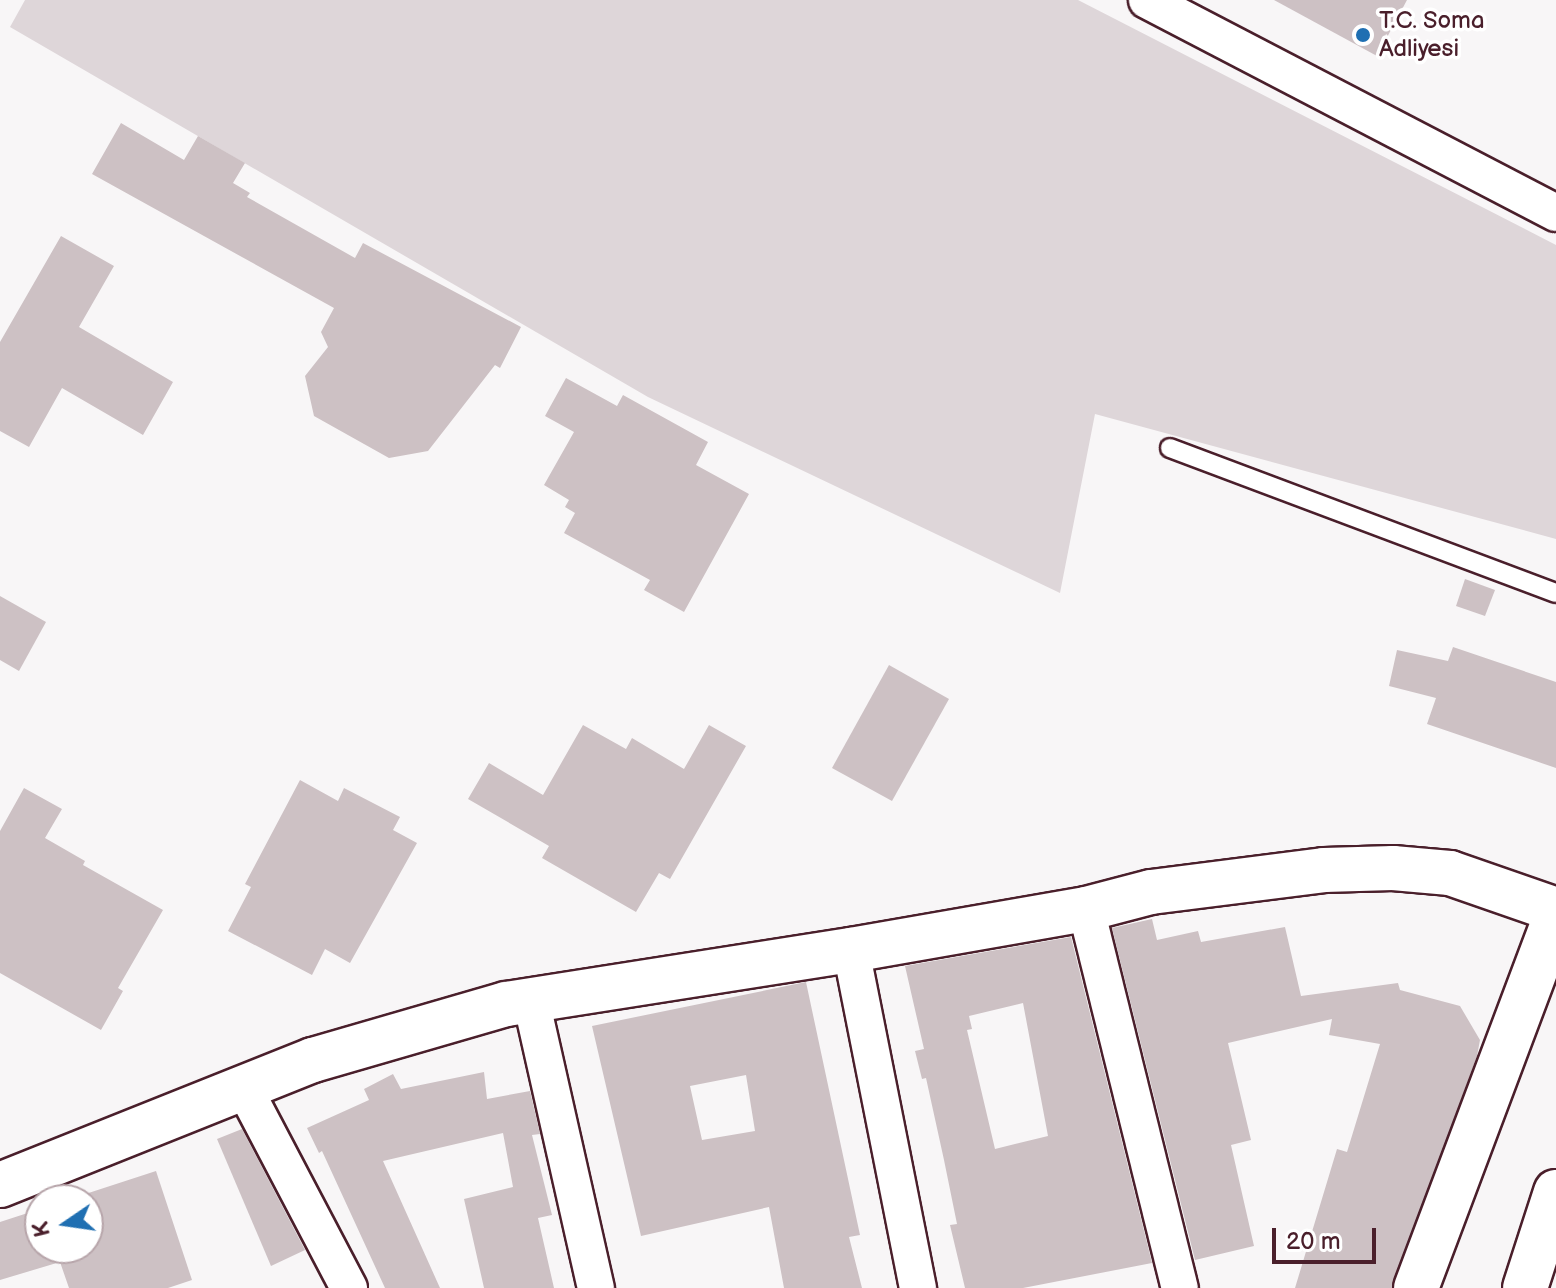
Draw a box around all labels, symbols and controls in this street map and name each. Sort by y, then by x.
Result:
place label: T.C. Soma Adliyesi [1379,7,1485,63]
marker: T.C. Soma Adliyesi [1354,26,1372,44]
north arrow [24,1184,104,1264]
scale bar [1276,1212,1380,1262]
text: K [27,1219,57,1239]
text: 20 m [1286,1227,1341,1256]

